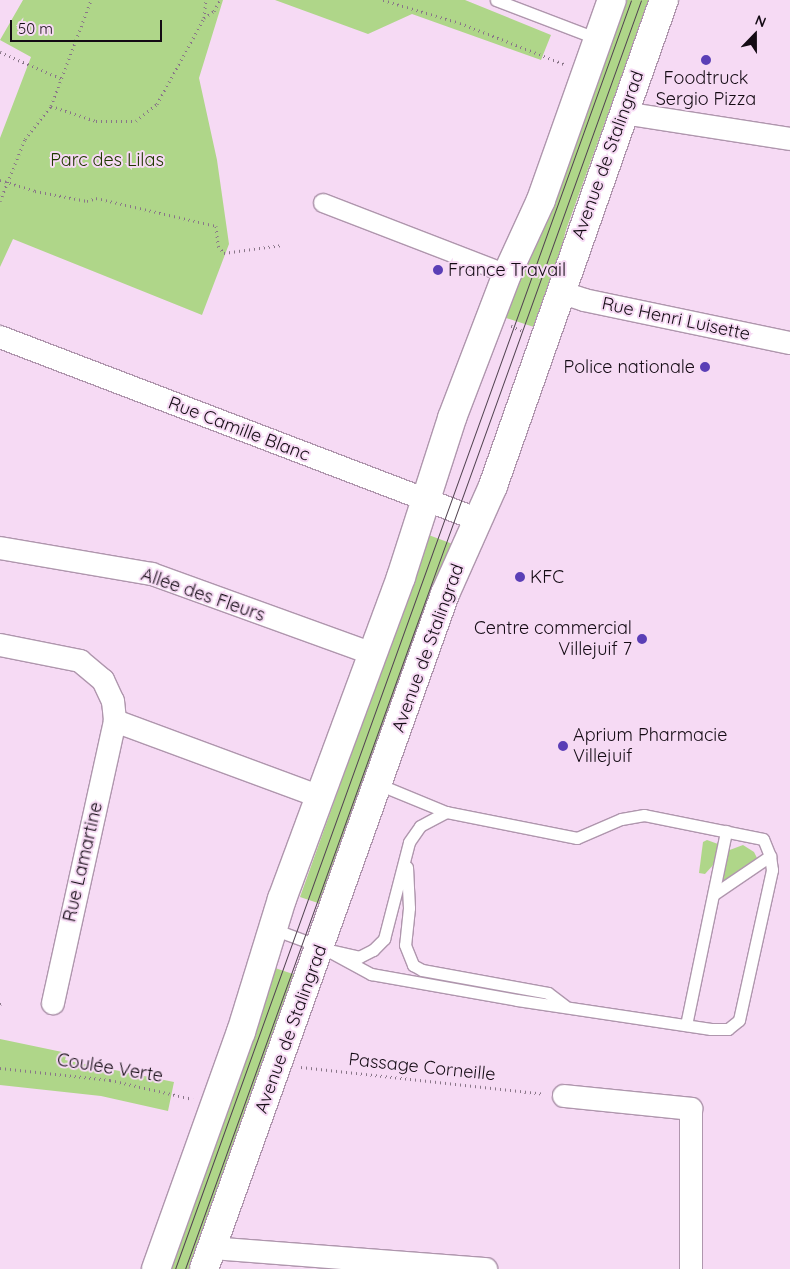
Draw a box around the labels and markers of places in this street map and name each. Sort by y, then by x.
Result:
marker: Foodtruck Sergio Pizza [700,54,712,66]
place label: Foodtruck Sergio Pizza [656,68,756,110]
place label: France Travail [448,259,566,281]
marker: France Travail [432,264,444,276]
place label: Police nationale [564,356,695,378]
marker: Police nationale [699,361,711,373]
place label: KFC [530,566,564,588]
marker: KFC [514,571,526,583]
place label: Centre commercial Villejuif 7 [474,618,632,660]
marker: Centre commercial Villejuif 7 [636,633,648,645]
place label: Aprium Pharmacie Villejuif [573,725,727,768]
marker: Aprium Pharmacie Villejuif [557,740,569,752]

